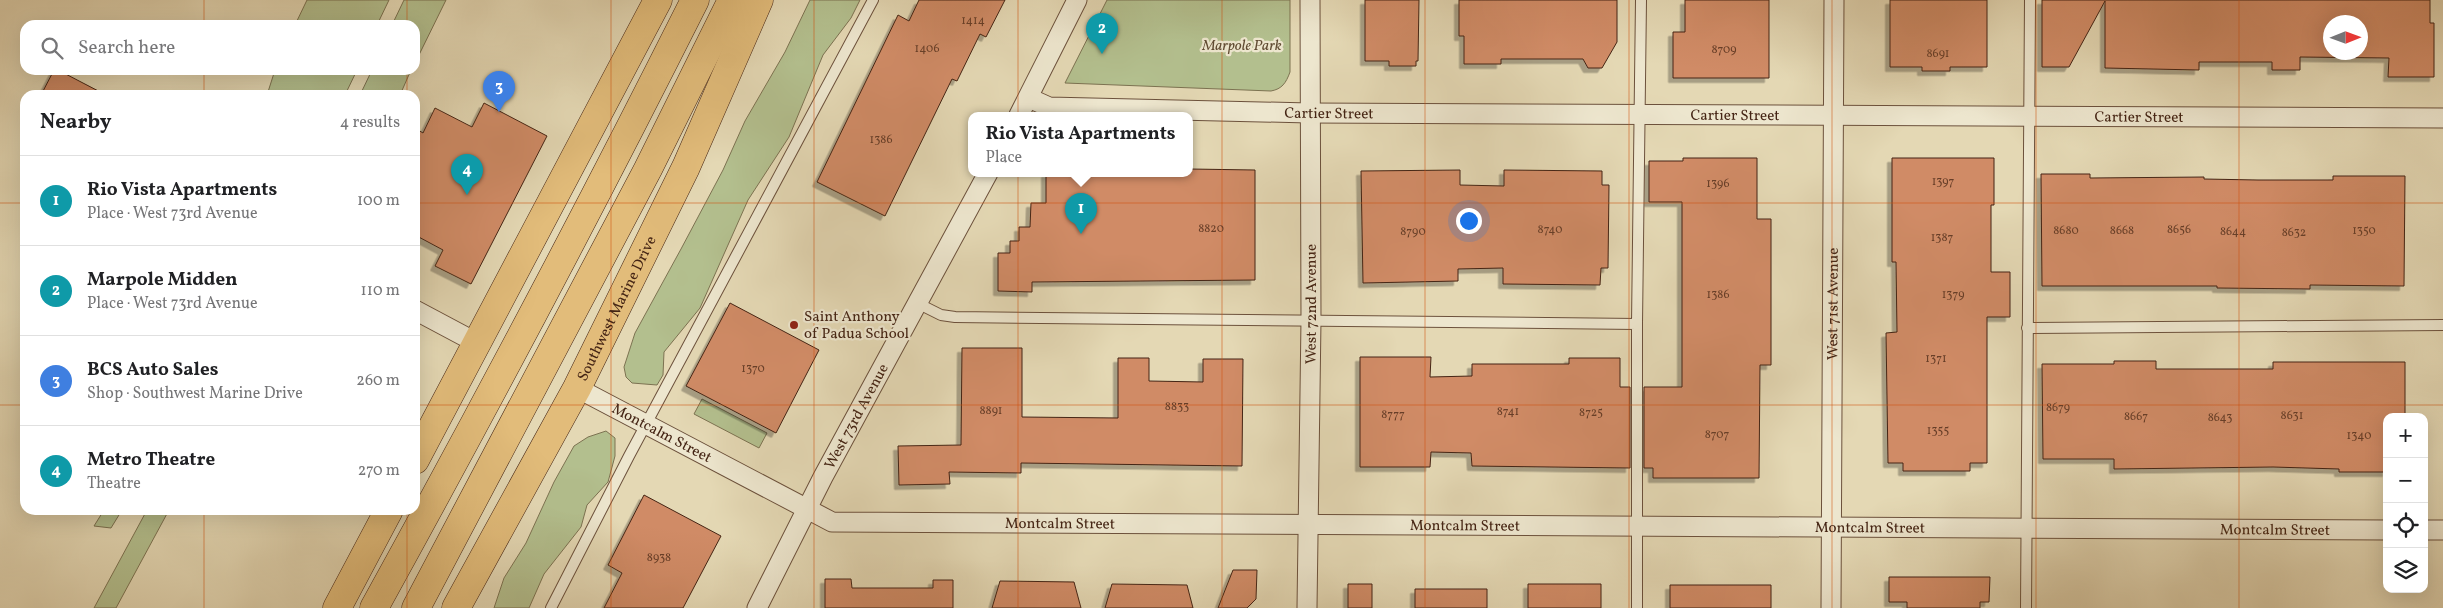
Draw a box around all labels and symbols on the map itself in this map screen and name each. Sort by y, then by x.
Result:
house number: 1414 [961,13,985,29]
pin: 2 [1086,13,1118,54]
north arrow [2323,15,2368,60]
park label: Marpole Park [1201,36,1282,57]
house number: 1406 [914,41,940,57]
house number: 8709 [1712,42,1737,58]
house number: 8691 [1926,46,1950,62]
pin: 3 [483,71,515,112]
street label: Cartier Street [1284,103,1374,125]
street label: Cartier Street [1690,106,1780,127]
street label: Cartier Street [2094,107,2184,129]
house number: 1386 [870,132,892,148]
pin: 4 [451,154,483,195]
house number: 1397 [1932,174,1954,190]
house number: 1396 [1706,176,1730,192]
pin: 1 [1065,193,1097,234]
your location [1456,208,1482,234]
house number: 8820 [1198,221,1224,237]
house number: 8740 [1538,222,1562,238]
house number: 8656 [2167,222,2191,238]
house number: 8680 [2053,223,2079,239]
house number: 8668 [2110,223,2134,239]
house number: 1350 [2352,223,2376,239]
house number: 8790 [1400,224,1426,240]
house number: 8644 [2220,224,2246,240]
house number: 8632 [2282,225,2306,241]
house number: 1387 [1931,230,1954,246]
street label: Southwest Marine Drive [573,233,662,385]
street label: West 72nd Avenue [1301,244,1323,364]
street label: West 71st Avenue [1823,248,1845,360]
house number: 1386 [1707,287,1729,303]
house number: 1379 [1942,287,1964,303]
place label: Saint Anthony of Padua School [804,307,909,345]
marker: Saint Anthony of Padua School [788,319,800,331]
house number: 1371 [1925,351,1947,367]
street label: West 73rd Avenue [820,360,895,473]
house number: 1370 [741,361,765,377]
street label: Montcalm Street [608,399,715,469]
house number: 8833 [1165,399,1189,415]
house number: 8679 [2046,400,2070,416]
house number: 8891 [979,403,1003,419]
house number: 8741 [1497,404,1519,420]
house number: 8725 [1579,405,1603,421]
house number: 8777 [1381,407,1405,423]
house number: 8631 [2281,408,2303,424]
house number: 8667 [2124,409,2148,425]
house number: 8643 [2208,410,2232,426]
house number: 1355 [1927,423,1949,439]
house number: 8707 [1705,427,1729,443]
house number: 1340 [2347,428,2371,444]
street label: Montcalm Street [1005,514,1115,535]
street label: Montcalm Street [1410,516,1520,538]
street label: Montcalm Street [1815,518,1925,540]
street label: Montcalm Street [2220,520,2330,542]
house number: 8938 [647,550,671,566]

